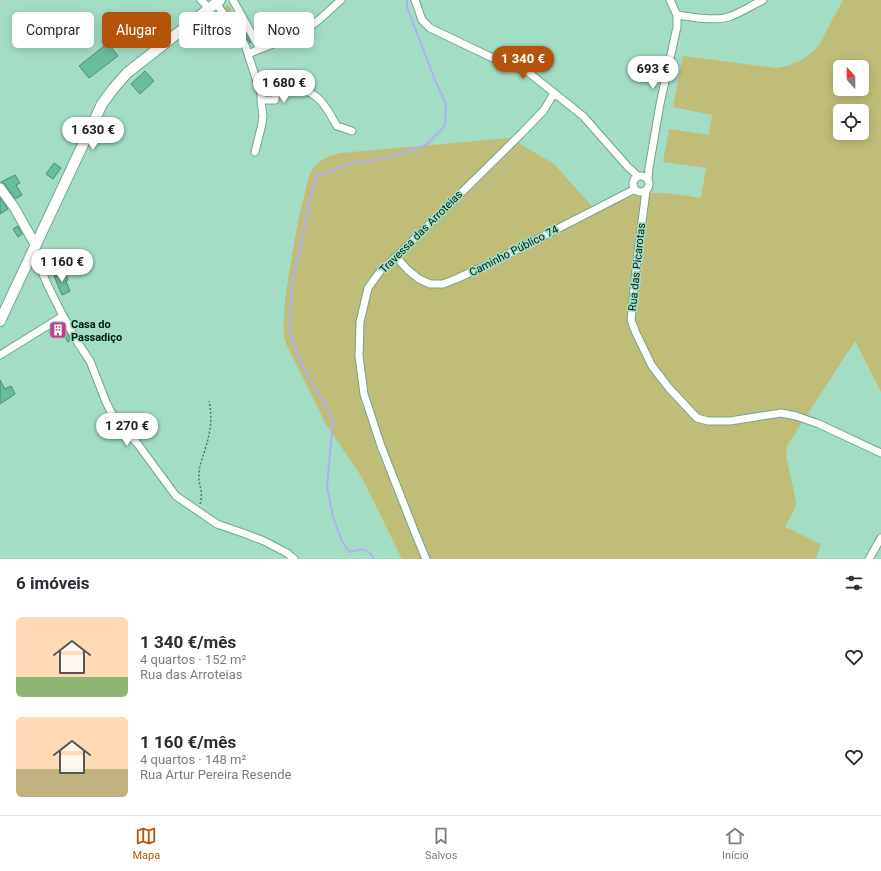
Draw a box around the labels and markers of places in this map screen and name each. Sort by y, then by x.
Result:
pin: 1 340 € [486,46,560,80]
pin: 693 € [625,56,681,90]
pin: 1 680 € [247,70,321,104]
pin: 1 630 € [56,117,130,151]
pin: 1 160 € [25,249,99,283]
place label: Casa do Passadiço [71,318,122,344]
building icon: Casa do Passadiço [48,320,68,340]
pin: 1 270 € [90,413,164,447]

